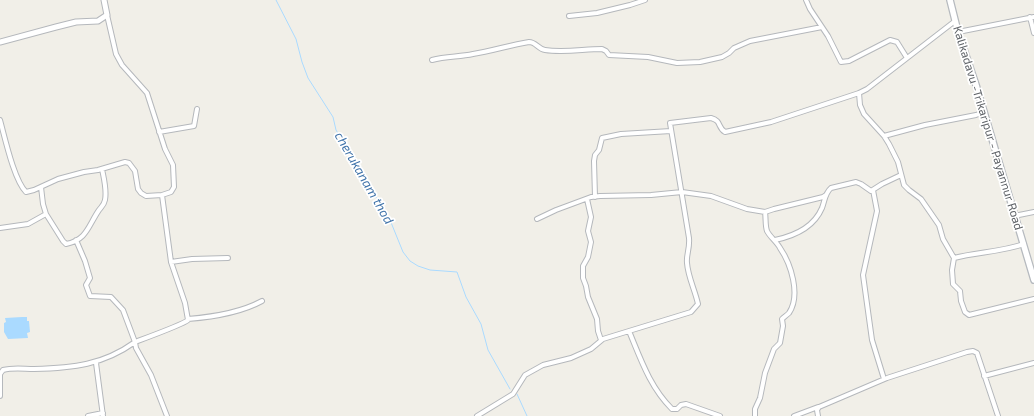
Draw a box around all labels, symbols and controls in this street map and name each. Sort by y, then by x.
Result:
street label: Kalikadavu -Trikaripur - Payannur Road [950,24,1026,232]
water label: cherukanam thod [331,129,397,227]

